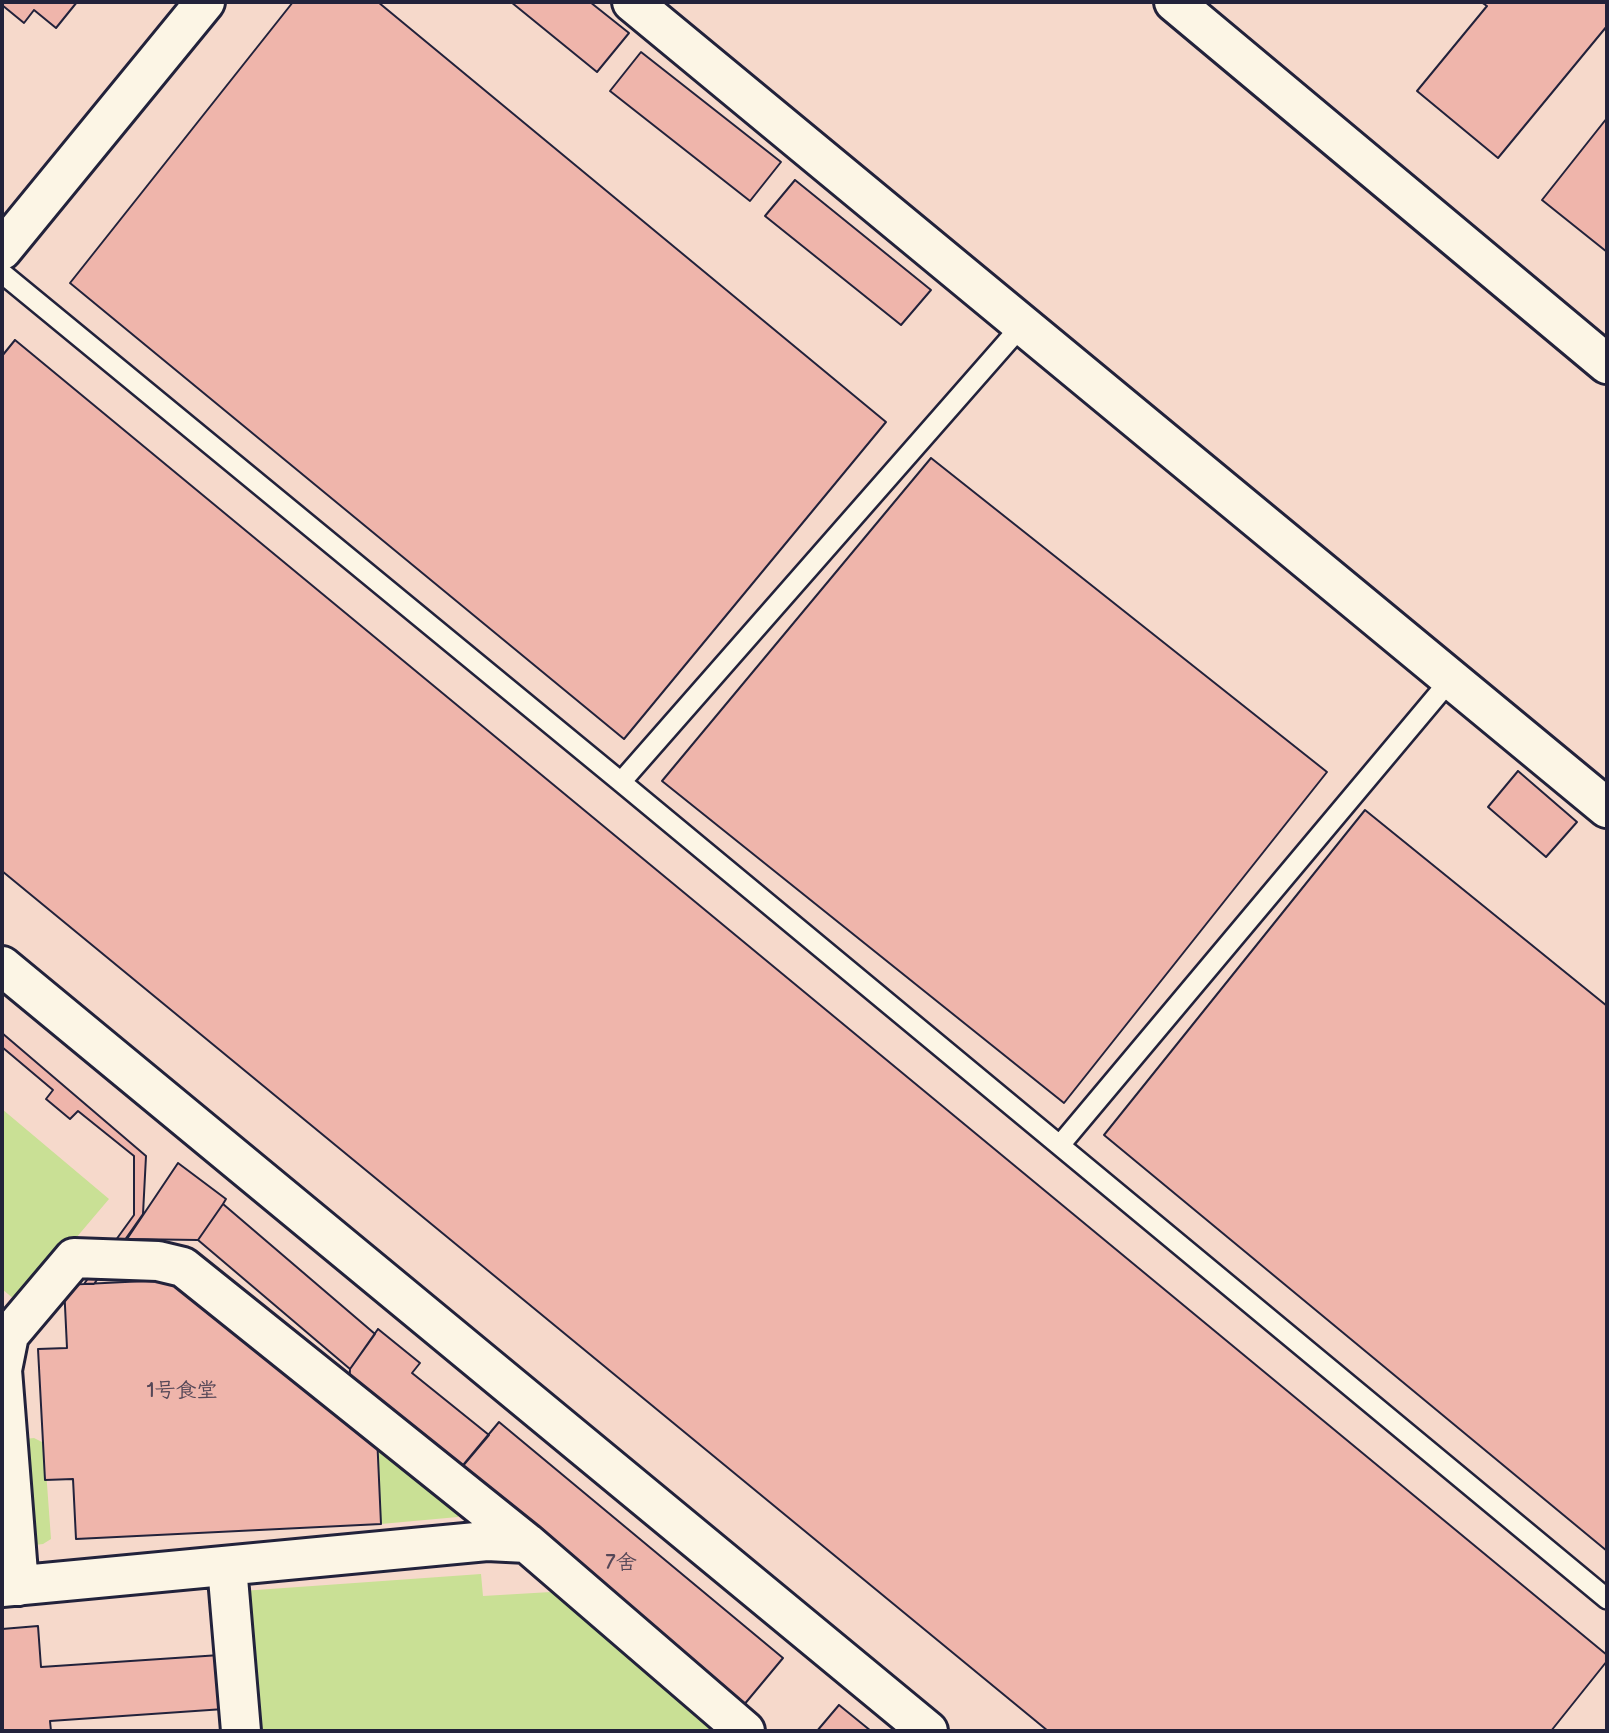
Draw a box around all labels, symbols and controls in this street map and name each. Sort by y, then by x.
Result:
house number: 1号食堂 [146,1379,218,1405]
house number: 7舍 [605,1551,637,1577]

